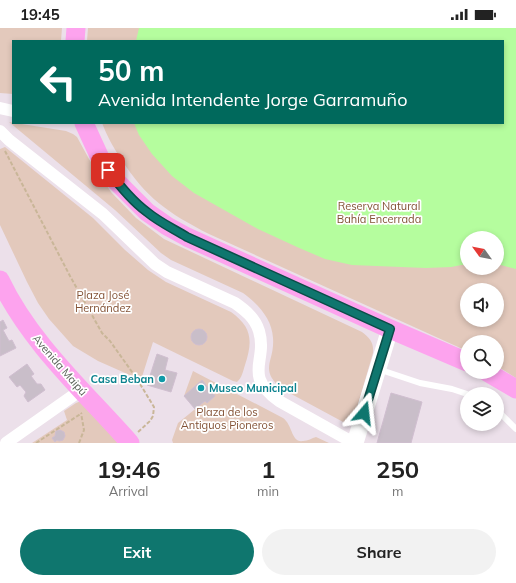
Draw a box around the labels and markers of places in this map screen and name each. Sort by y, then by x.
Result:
pin [91,153,125,187]
place label: Casa Beban [91,372,154,386]
marker: Casa Beban [157,374,167,384]
place label: Museo Municipal [209,381,297,395]
marker: Museo Municipal [196,383,206,393]

